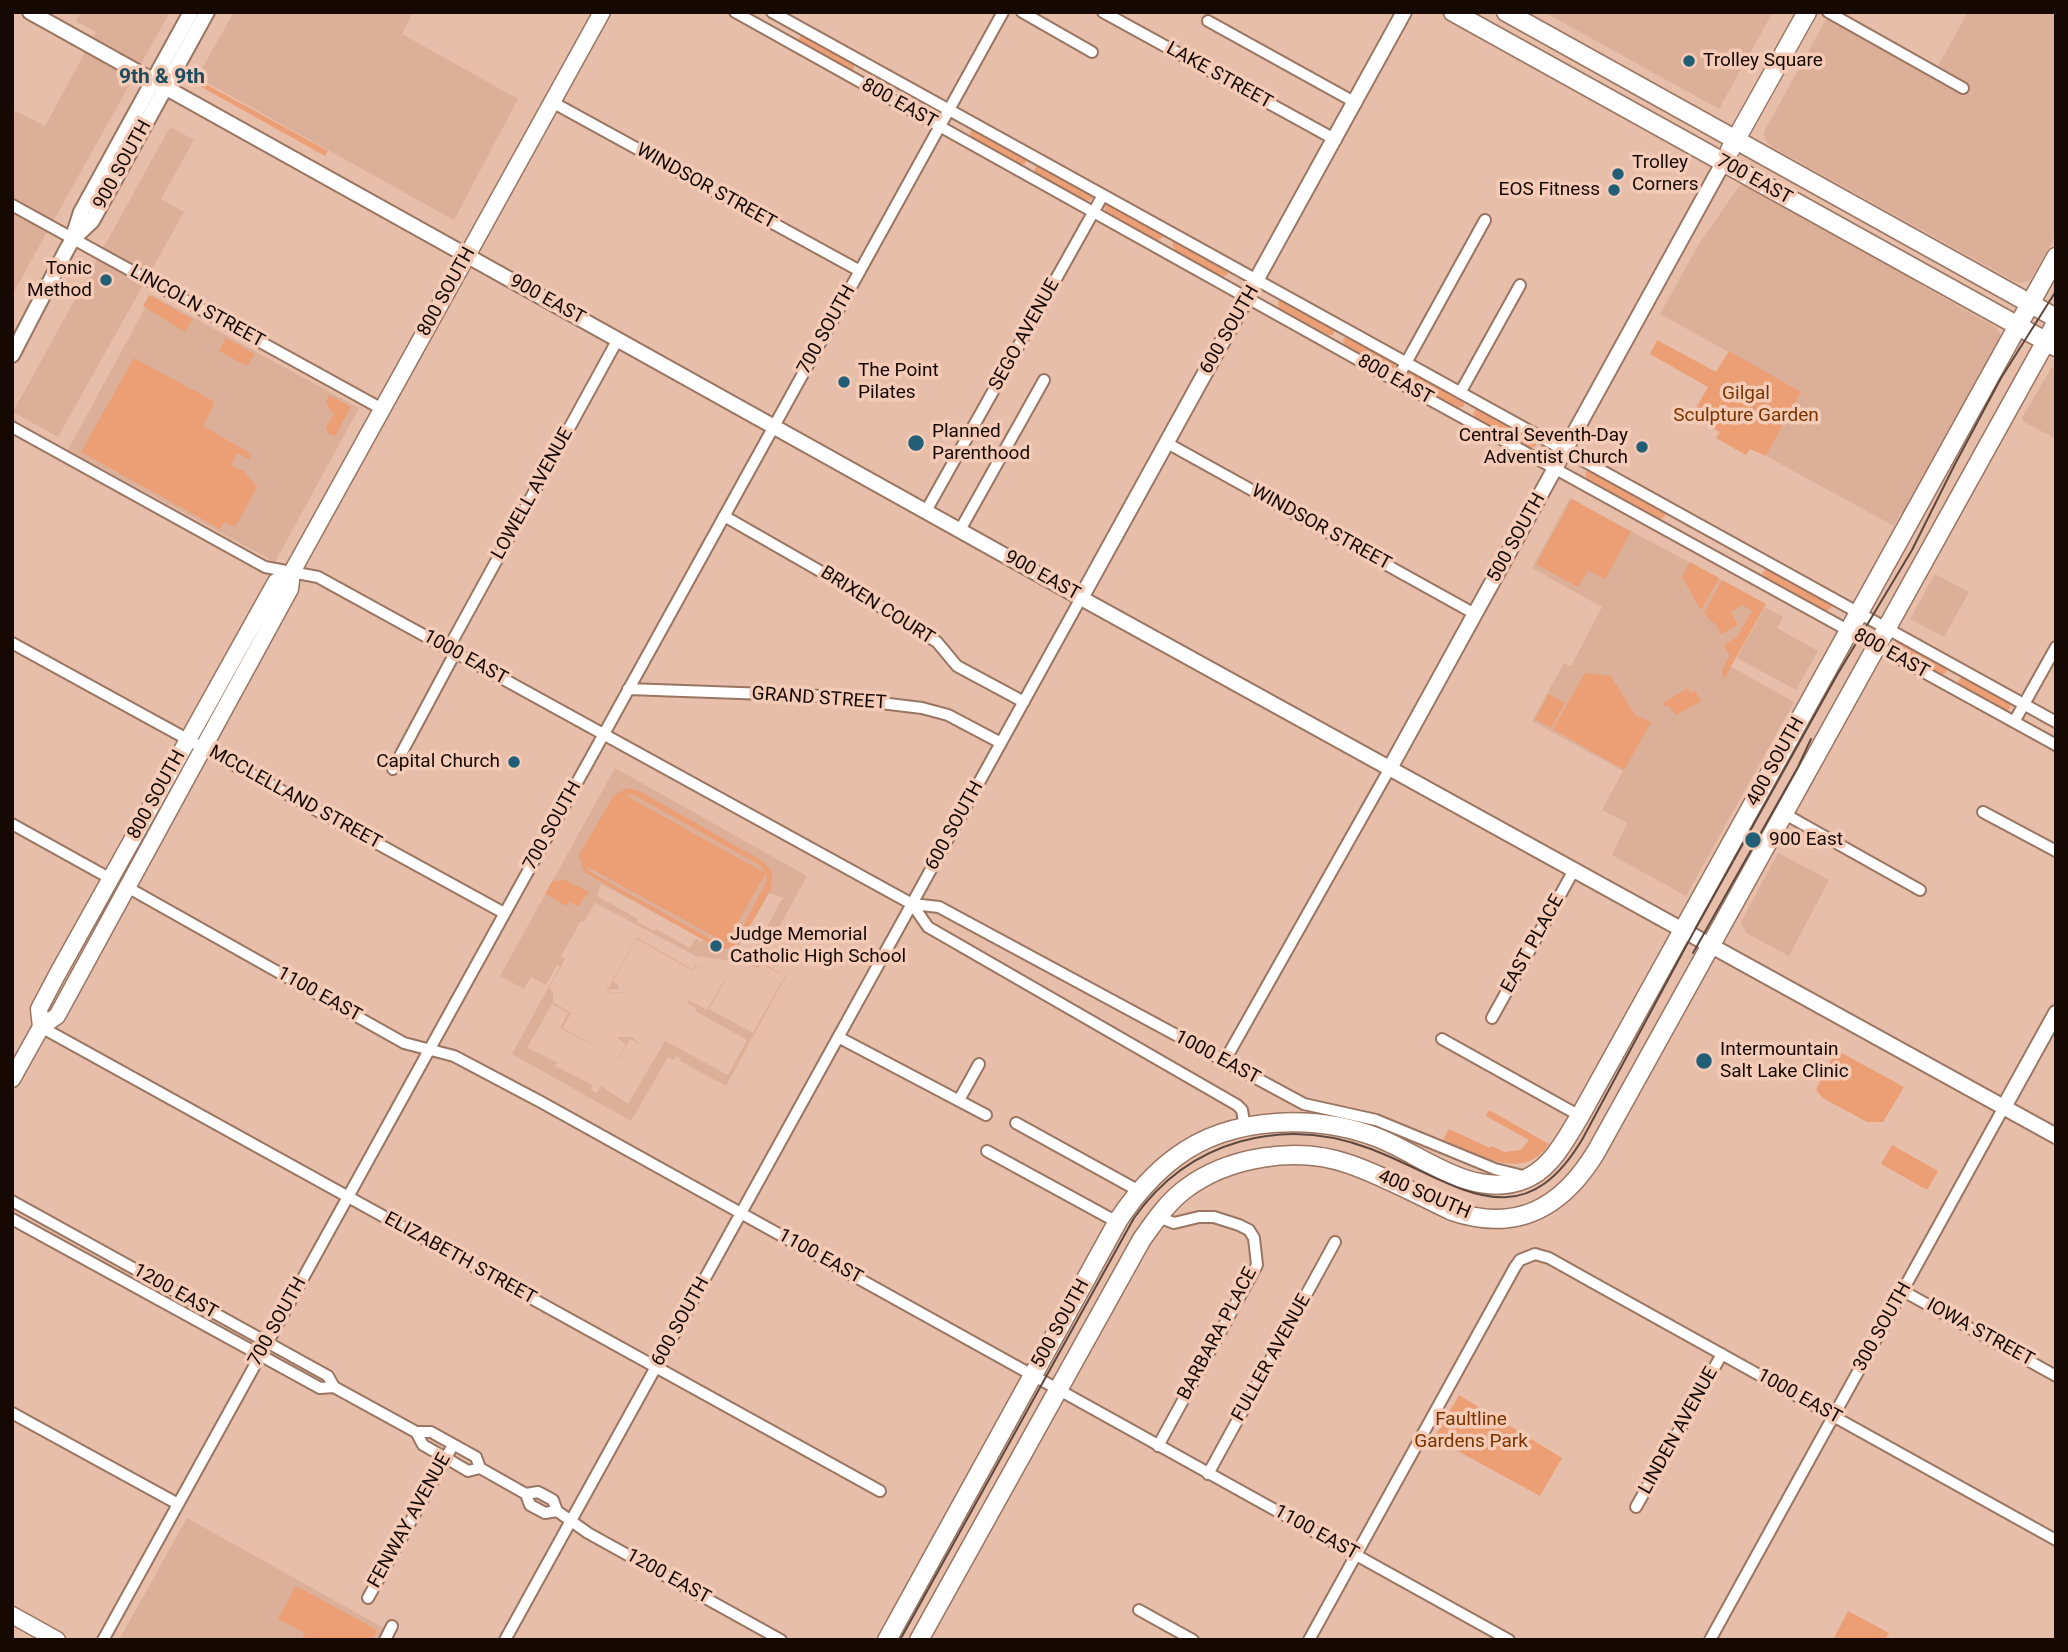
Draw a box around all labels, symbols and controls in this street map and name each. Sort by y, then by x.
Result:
street label: LAKE STREET [1162,38,1276,114]
place label: Trolley Square [1703,50,1823,72]
marker: Trolley Square [1681,53,1697,69]
district label: 9th & 9th [119,65,205,91]
street label: 800 EAST [857,74,941,134]
street label: 900 SOUTH [89,116,157,214]
street label: WINDSOR STREET [632,139,780,235]
street label: 700 EAST [1712,150,1796,210]
place label: Trolley Corners [1632,152,1698,196]
marker: Trolley Corners [1610,166,1626,182]
place label: EOS Fitness [1499,179,1600,201]
marker: EOS Fitness [1606,182,1622,198]
street label: 800 SOUTH [413,243,481,341]
place label: Tonic Method [27,258,92,302]
street label: LINCOLN STREET [126,261,268,353]
street label: 900 EAST [505,270,589,330]
marker: Tonic Method [98,272,114,288]
street label: SEGO AVENUE [985,275,1065,395]
street label: 700 SOUTH [793,281,861,379]
street label: 600 SOUTH [1196,282,1264,378]
street label: 800 EAST [1353,350,1437,410]
place label: The Point Pilates [858,360,939,404]
marker: The Point Pilates [836,374,852,390]
park label: Gilgal Sculpture Garden [1673,383,1819,427]
place label: Planned Parenthood [932,421,1030,465]
street label: LOWELL AVENUE [487,424,579,564]
place label: Central Seventh-Day Adventist Church [1459,425,1628,469]
marker: Planned Parenthood [906,433,926,453]
marker: Central Seventh-Day Adventist Church [1634,439,1650,455]
street label: WINDSOR STREET [1247,480,1395,576]
street label: 500 SOUTH [1483,489,1551,587]
street label: 900 EAST [1000,546,1084,606]
street label: BRIXEN COURT [816,562,938,650]
street label: 800 EAST [1849,624,1933,684]
street label: 1000 EAST [419,625,511,691]
street label: GRAND STREET [751,683,887,715]
street label: 400 SOUTH [1742,713,1810,811]
street label: MCCLELLAND STREET [205,741,385,855]
street label: 800 SOUTH [123,746,191,844]
place label: Capital Church [376,751,500,773]
marker: Capital Church [506,754,522,770]
street label: 700 SOUTH [519,777,587,875]
street label: 600 SOUTH [921,777,989,875]
place label: 900 East [1769,829,1843,851]
marker: 900 East [1743,830,1763,850]
street label: EAST PLACE [1497,891,1569,997]
place label: Judge Memorial Catholic High School [730,924,906,968]
marker: Judge Memorial Catholic High School [708,938,724,954]
street label: 1100 EAST [273,962,365,1028]
street label: 1000 EAST [1170,1026,1264,1090]
place label: Intermountain Salt Lake Clinic [1720,1039,1849,1083]
marker: Intermountain Salt Lake Clinic [1694,1051,1714,1071]
street label: 400 SOUTH [1374,1165,1474,1225]
street label: ELIZABETH STREET [380,1208,540,1310]
street label: 1100 EAST [774,1224,866,1290]
street label: 1200 EAST [129,1259,221,1325]
street label: BARBARA PLACE [1173,1264,1263,1404]
street label: 700 SOUTH [244,1273,312,1371]
street label: 600 SOUTH [647,1273,715,1371]
street label: 500 SOUTH [1027,1275,1095,1373]
street label: 300 SOUTH [1849,1278,1917,1376]
street label: FULLER AVENUE [1228,1291,1316,1425]
street label: IOWA STREET [1922,1294,2038,1372]
street label: LINDEN AVENUE [1635,1364,1723,1498]
street label: 1000 EAST [1753,1364,1845,1430]
park label: Faultline Gardens Park [1414,1409,1528,1453]
street label: FENWAY AVENUE [364,1450,456,1592]
street label: 1100 EAST [1270,1500,1362,1566]
street label: 1200 EAST [622,1544,714,1610]

